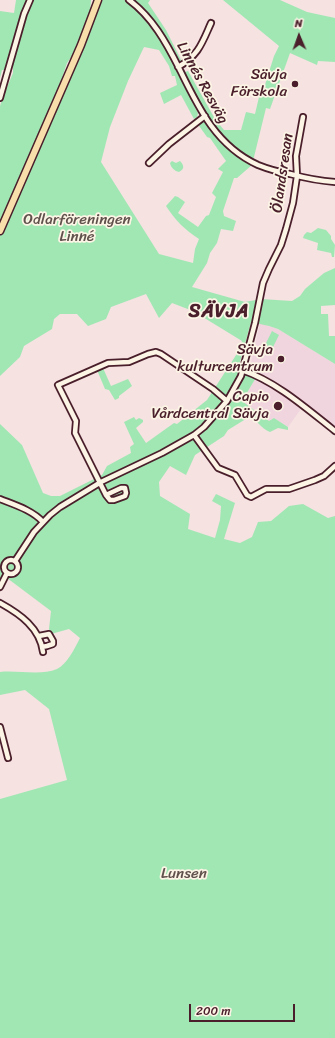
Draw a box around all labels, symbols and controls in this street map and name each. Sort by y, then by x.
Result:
text: N [294,14,303,33]
north arrow [279,16,319,56]
street label: Linnés Resväg [172,39,232,127]
place label: Sävja Förskola [231,66,287,101]
marker: Sävja Förskola [290,79,300,89]
street label: Ölandsresan [269,132,297,214]
park label: Odlarföreningen Linné [23,211,131,246]
district label: SÄVJA [188,301,250,323]
place label: Sävja kulturcentrum [177,341,273,376]
marker: Sävja kulturcentrum [276,354,286,364]
place label: Capio Vårdcentral Sävja [152,388,269,423]
marker: Capio Vårdcentral Sävja [272,400,284,412]
park label: Lunsen [161,865,207,883]
scale bar [191,996,297,1022]
text: 200 m [196,1000,230,1022]

